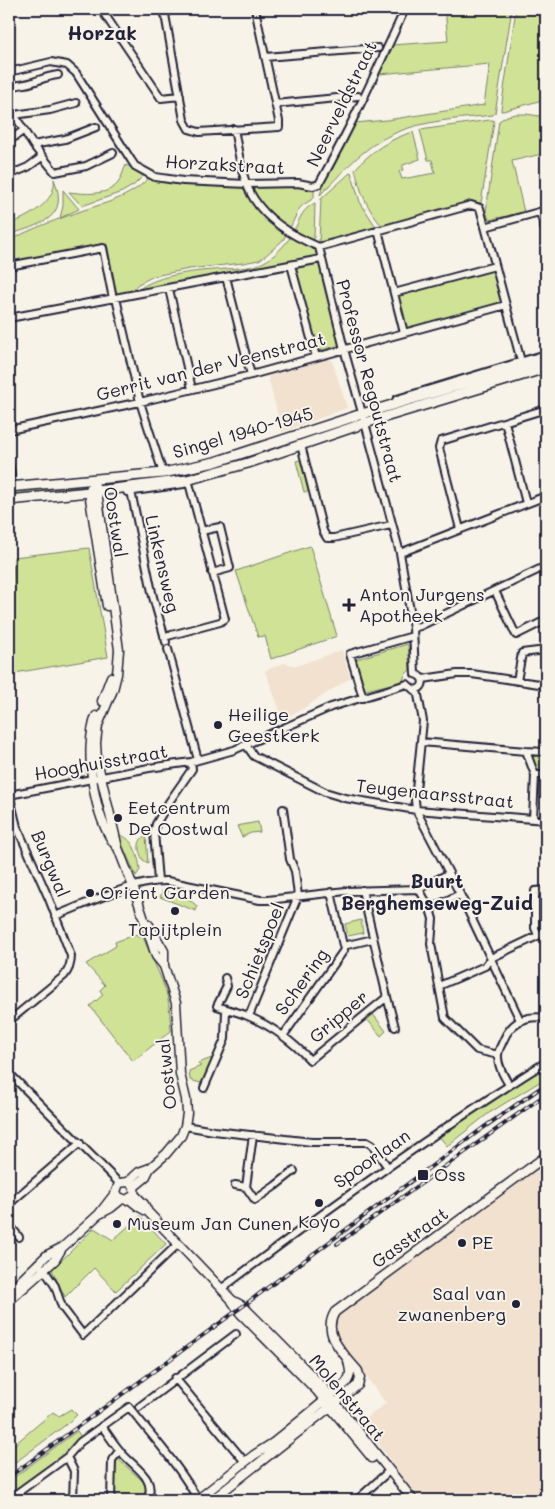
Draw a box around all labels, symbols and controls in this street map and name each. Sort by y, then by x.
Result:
district label: Horzak [67,20,137,45]
street label: Neerveldstraat [300,37,382,171]
street label: Horzakstraat [165,149,285,179]
street label: Professor Regoutstraat [331,276,409,485]
street label: Gerrit van der Veenstraat [94,326,328,406]
street label: Singel 1940-1945 [170,400,316,464]
street label: Oostwal [99,485,133,559]
street label: Linkensweg [140,512,186,615]
place label: Anton Jurgens Apotheek [359,582,485,627]
marker: Anton Jurgens Apotheek [343,599,355,611]
place label: Heilige Geestkerk [228,702,320,747]
marker: Heilige Geestkerk [212,719,224,731]
street label: Hooghuisstraat [32,738,169,786]
street label: Teugenaarsstraat [355,773,515,813]
place label: Eetcentrum De Oostwal [128,795,230,840]
marker: Eetcentrum De Oostwal [112,812,124,824]
street label: Burgwal [26,827,76,901]
district label: Buurt Berghemseweg-Zuid [341,868,533,915]
place label: Orient Garden [100,880,230,904]
marker: Orient Garden [84,887,96,899]
street label: Schietspoel [229,899,289,1002]
marker: Tapijtplein [169,905,181,917]
place label: Tapijtplein [128,917,222,941]
street label: Schering [269,943,334,1020]
street label: Gripper [304,984,373,1048]
street label: Oostwal [150,1037,182,1111]
street label: Spoorlaan [328,1123,415,1193]
place label: Oss [434,1162,466,1186]
marker: Oss [416,1168,430,1182]
marker: Koyo [313,1197,325,1209]
street label: Gasstraat [366,1201,453,1273]
place label: Koyo [298,1209,340,1233]
place label: Museum Jan Cunen [127,1211,292,1235]
marker: Museum Jan Cunen [111,1218,123,1230]
place label: PE [472,1230,493,1254]
marker: PE [456,1237,468,1249]
place label: Saal van zwanenberg [398,1281,506,1326]
marker: Saal van zwanenberg [510,1298,522,1310]
street label: Molenstraat [304,1349,391,1446]

